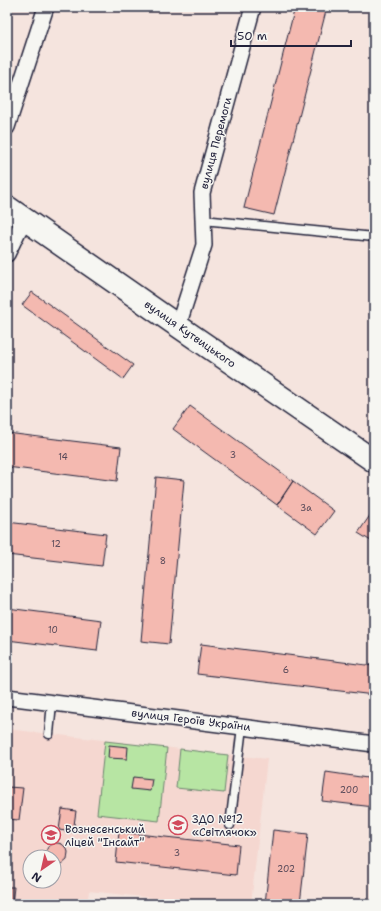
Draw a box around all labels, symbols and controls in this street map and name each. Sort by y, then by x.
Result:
scale bar [231,22,351,48]
text: 50 m [237,28,267,44]
street label: вулиця Перемоги [197,95,235,191]
street label: вулиця Кутвицького [141,297,239,372]
house number: 3 [230,449,236,461]
house number: 14 [58,451,68,463]
house number: 3а [300,502,312,514]
house number: 12 [51,538,61,550]
house number: 8 [160,555,166,567]
house number: 10 [48,624,58,636]
house number: 6 [283,664,289,676]
street label: вулиця Героїв України [131,705,251,735]
house number: 200 [340,784,358,796]
place label: ЗДО №12 «Світлячок» [192,812,257,840]
school or university icon: ЗДО №12 «Світлячок» [167,814,189,836]
place label: Вознесенський ліцей "Інсайт" [65,822,145,850]
school or university icon: Вознесенський ліцей "Інсайт" [40,824,62,846]
house number: 3 [174,847,180,859]
north arrow [22,849,62,889]
house number: 202 [277,863,295,875]
text: N [29,868,44,886]

